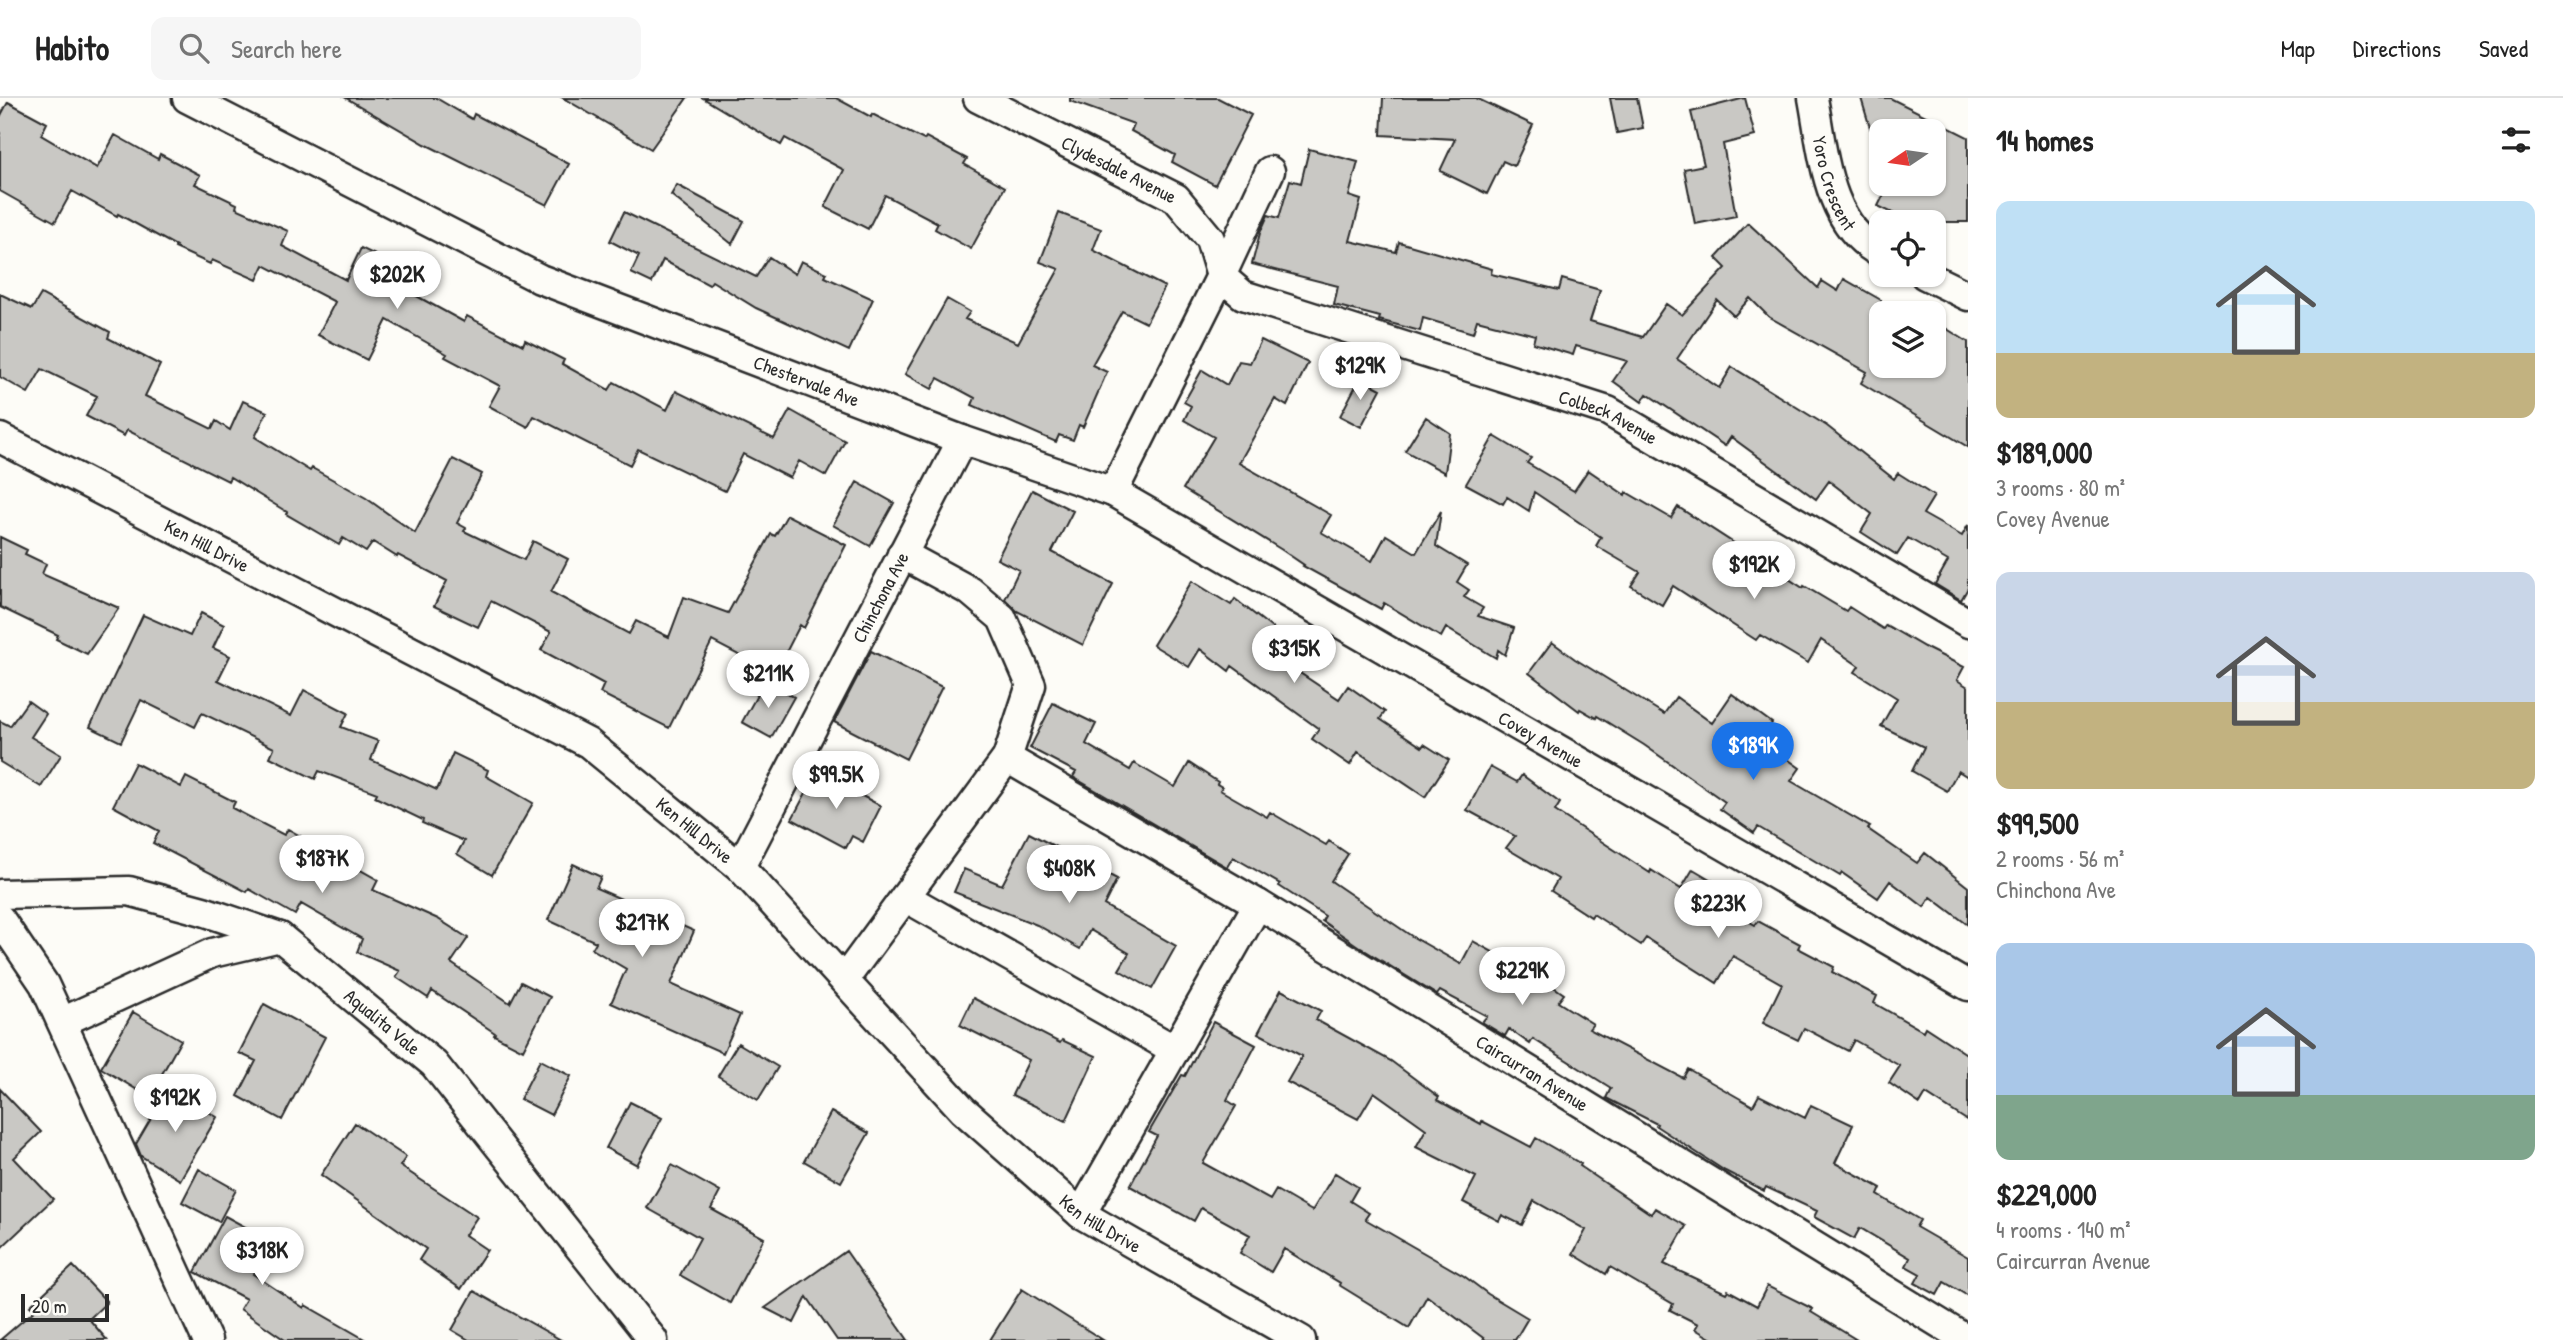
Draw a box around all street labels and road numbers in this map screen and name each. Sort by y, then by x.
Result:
street label: Clydesdale Avenue [1057,129,1181,209]
street label: Yoro Crescent [1807,134,1862,236]
street label: Chestervale Ave [750,349,864,413]
street label: Colbeck Avenue [1556,383,1663,451]
street label: Ken Hill Drive [160,513,254,578]
street label: Chinchona Ave [846,547,915,647]
street label: Covey Avenue [1494,704,1588,774]
street label: Ken Hill Drive [651,791,739,869]
street label: Aqualita Vale [339,982,427,1061]
street label: Caircurran Avenue [1471,1028,1594,1117]
street label: Ken Hill Drive [1054,1188,1146,1259]

